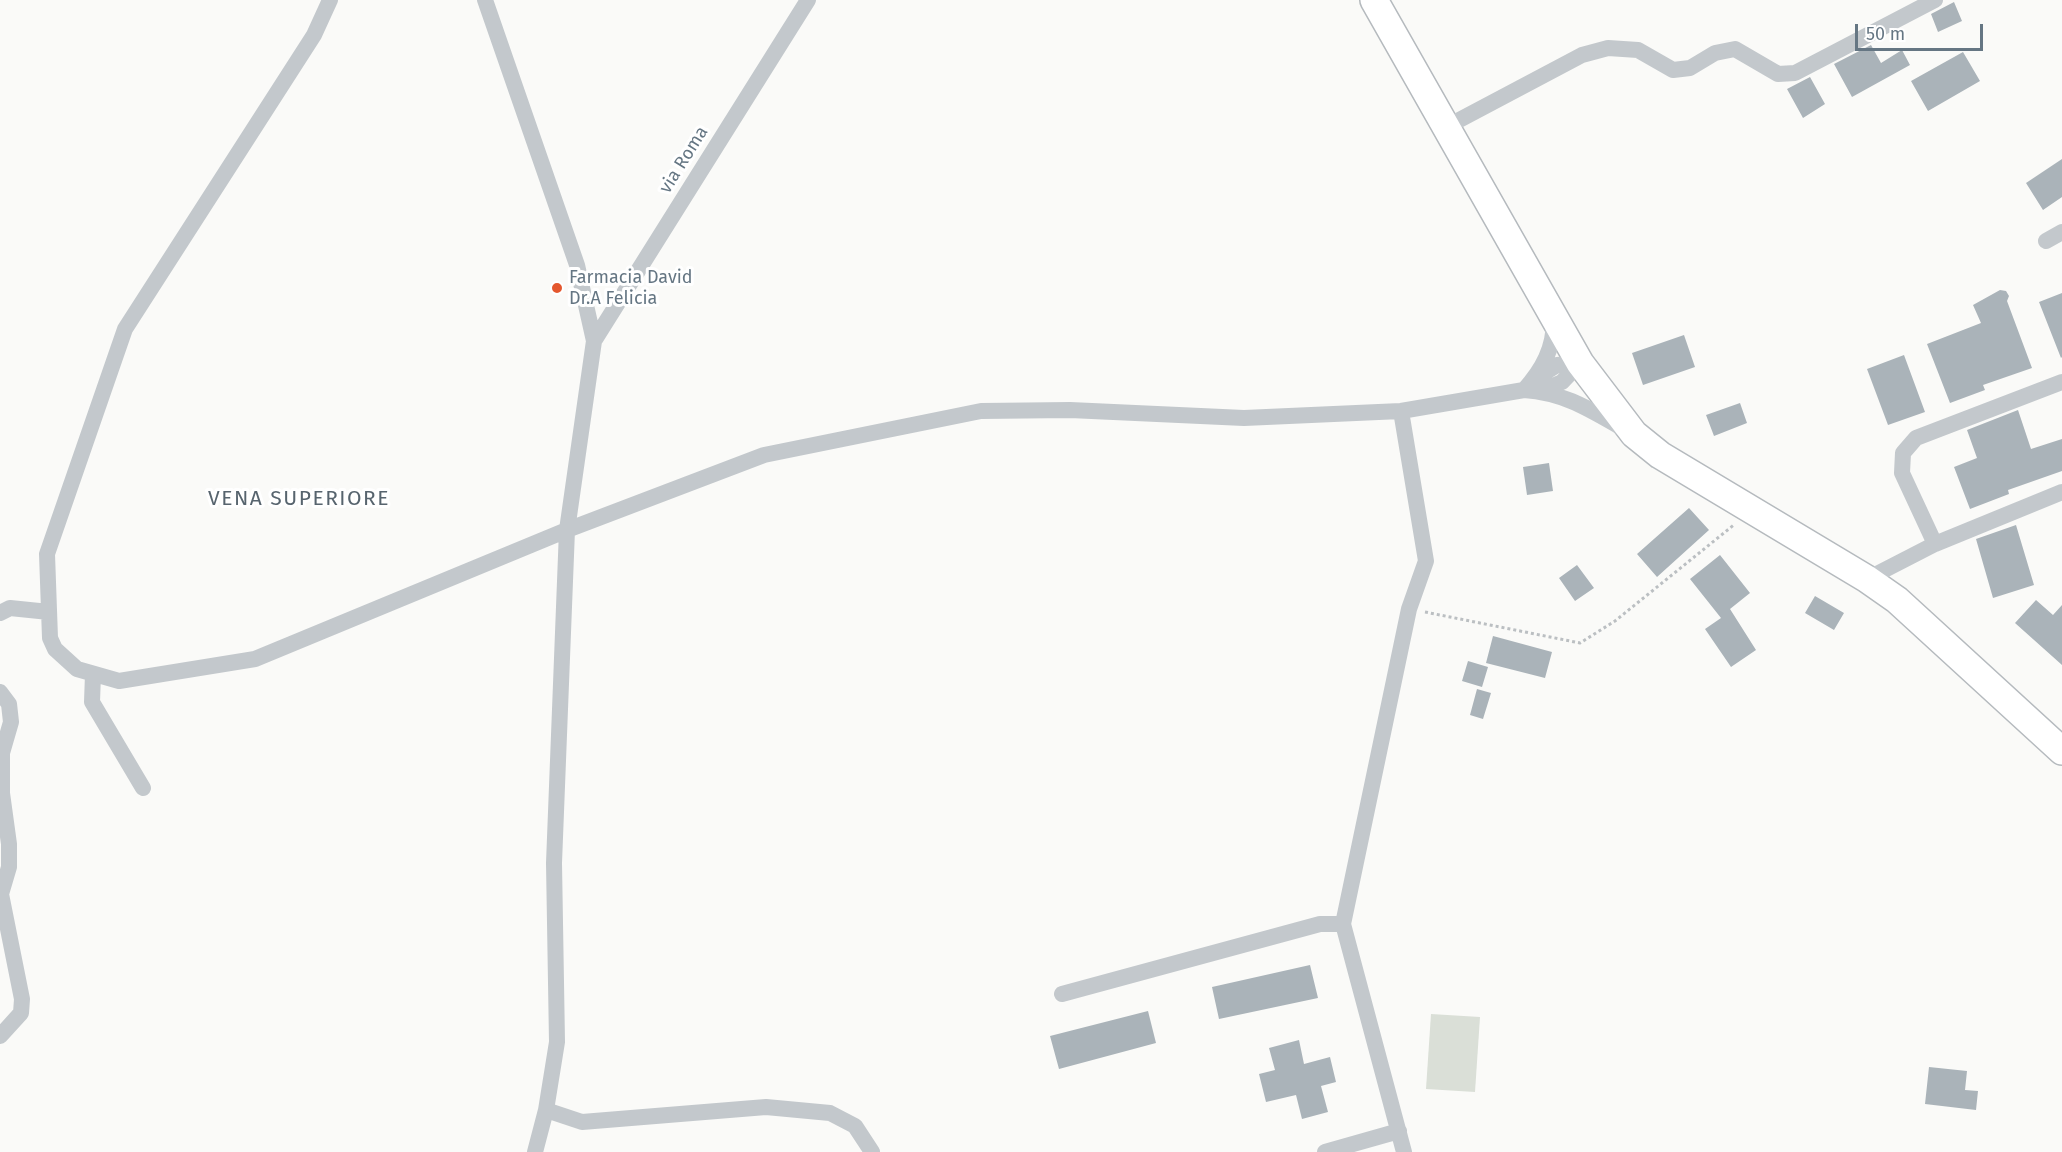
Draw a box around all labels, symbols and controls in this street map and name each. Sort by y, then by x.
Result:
scale bar [1858,12,1986,50]
text: 50 m [1866,23,1905,45]
street label: via Roma [655,123,713,197]
place label: Farmacia David Dr.A Felicia [569,267,693,310]
marker: Farmacia David Dr.A Felicia [550,281,564,295]
district label: VENA SUPERIORE [208,486,390,512]

